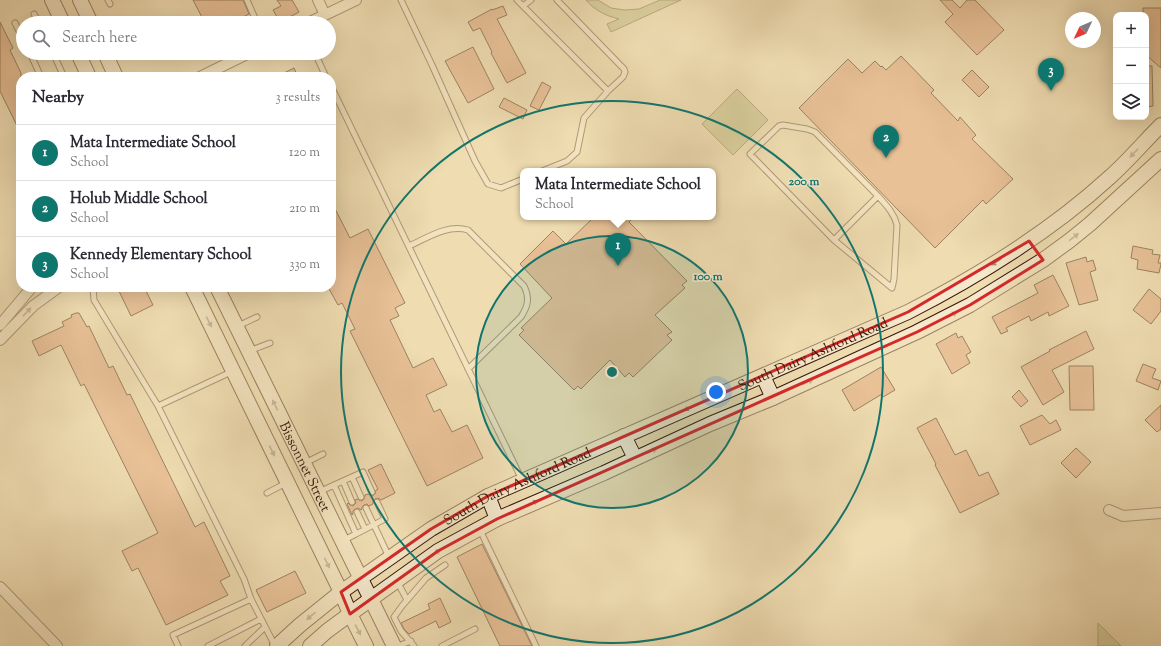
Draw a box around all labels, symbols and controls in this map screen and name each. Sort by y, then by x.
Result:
north arrow [1065,12,1101,48]
map controls [1113,12,1149,120]
button: + [1113,12,1149,48]
search box [16,16,336,60]
icon: search [30,27,52,49]
text: Search here [62,28,137,49]
button: − [1113,48,1149,84]
pin: 3 [1038,58,1064,91]
button: layers [1113,84,1149,120]
text: Nearby [32,86,84,110]
text: 3 results [275,89,320,107]
pin: 2 [873,125,899,158]
text: Mata Intermediate School [70,133,236,154]
text: 1 [43,144,47,162]
text: 120 m [289,144,320,162]
one-way arrow [1129,148,1139,158]
text: School [70,154,109,172]
popup [520,168,716,220]
text: 200 m [789,173,819,191]
text: Mata Intermediate School [535,175,701,196]
text: Holub Middle School [70,189,208,210]
text: School [535,196,574,214]
text: 2 [42,200,48,218]
text: 210 m [289,200,320,218]
text: School [70,210,109,228]
pin: 1 [605,233,631,266]
one-way arrow [1069,233,1080,241]
text: Kennedy Elementary School [70,245,252,266]
text: 3 [42,256,48,274]
text: 330 m [289,256,320,274]
one-way arrow [991,258,1002,266]
text: School [70,266,109,284]
text: 100 m [692,268,723,286]
one-way arrow [22,307,32,317]
one-way arrow [946,311,958,318]
street label: South Dairy Ashford Road [735,314,892,397]
one-way arrow [206,316,212,328]
centre of rings [605,365,619,379]
one-way arrow [803,378,815,384]
your location [706,382,726,402]
one-way arrow [272,400,278,411]
one-way arrow [683,405,694,411]
street label: Bissonnet Street [273,419,334,516]
street label: South Dairy Ashford Road [440,444,595,532]
one-way arrow [269,446,275,457]
one-way arrow [646,448,658,454]
one-way arrow [528,500,540,506]
one-way arrow [431,549,442,557]
one-way arrow [324,557,330,569]
one-way arrow [305,612,316,621]
one-way arrow [355,624,361,636]

